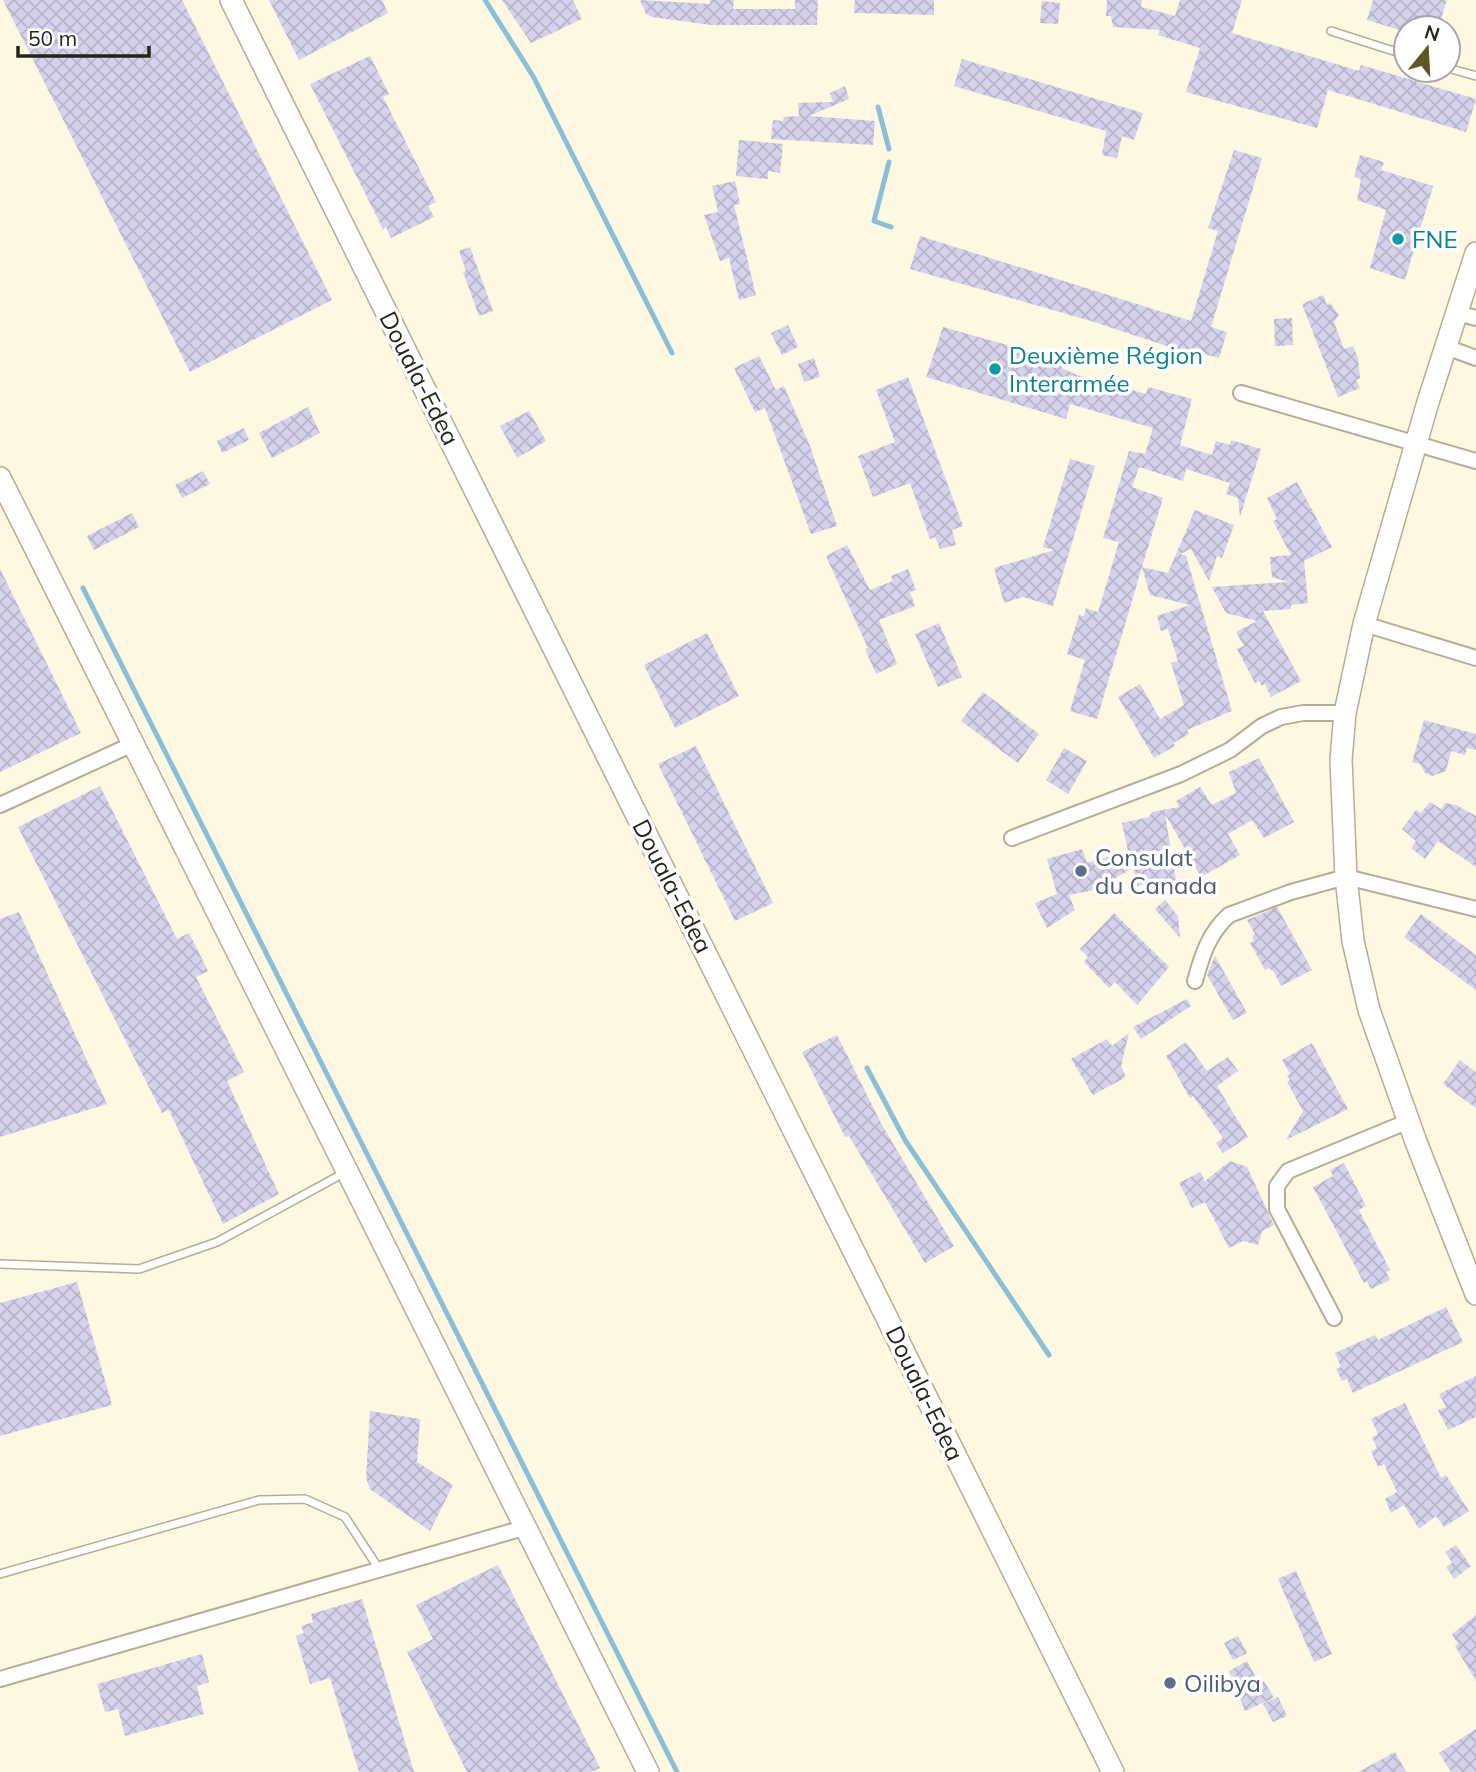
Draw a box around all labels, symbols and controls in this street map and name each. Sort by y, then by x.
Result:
scale bar [18,14,149,58]
north arrow [1392,14,1462,84]
text: N [1422,19,1443,46]
text: 50 m [28,25,77,51]
place label: FNE [1412,224,1458,254]
marker: FNE [1390,231,1406,247]
street label: Douala-Edea [373,306,467,450]
place label: Deuxième Région Interarmée [1009,340,1203,398]
marker: Deuxième Région Interarmée [987,361,1003,377]
street label: Douala-Edea [626,814,720,958]
place label: Consulat du Canada [1095,842,1217,900]
marker: Consulat du Canada [1073,863,1089,879]
street label: Douala-Edea [879,1321,971,1465]
place label: Oilibya [1184,1668,1261,1698]
marker: Oilibya [1162,1675,1178,1691]

